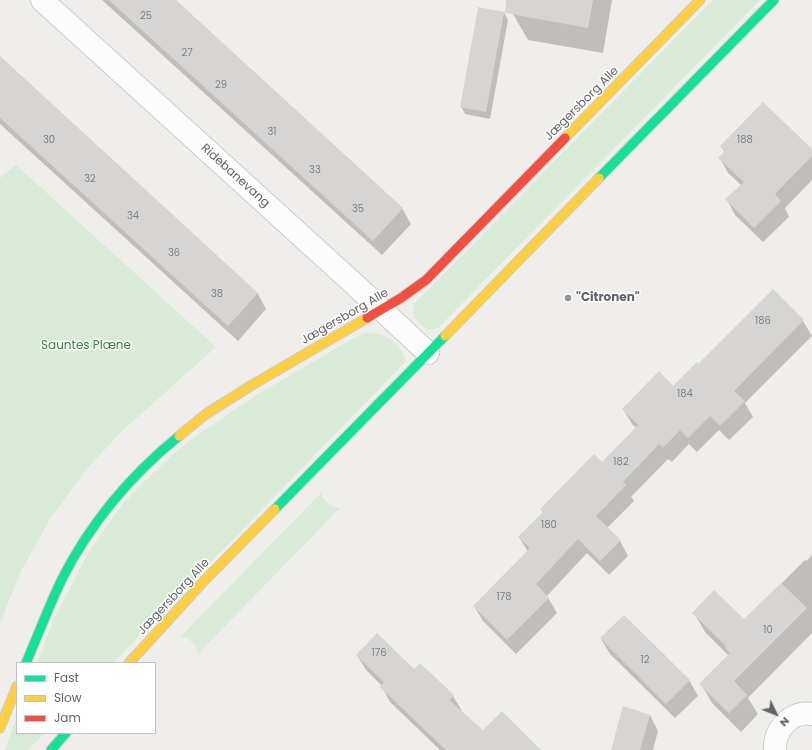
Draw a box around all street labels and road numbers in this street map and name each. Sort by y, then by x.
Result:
street label: Jægersborg Alle [542,64,622,144]
street label: Ridebanevang [198,141,272,211]
street label: Jægersborg Alle [299,286,391,348]
street label: Jægersborg Alle [135,556,213,638]

